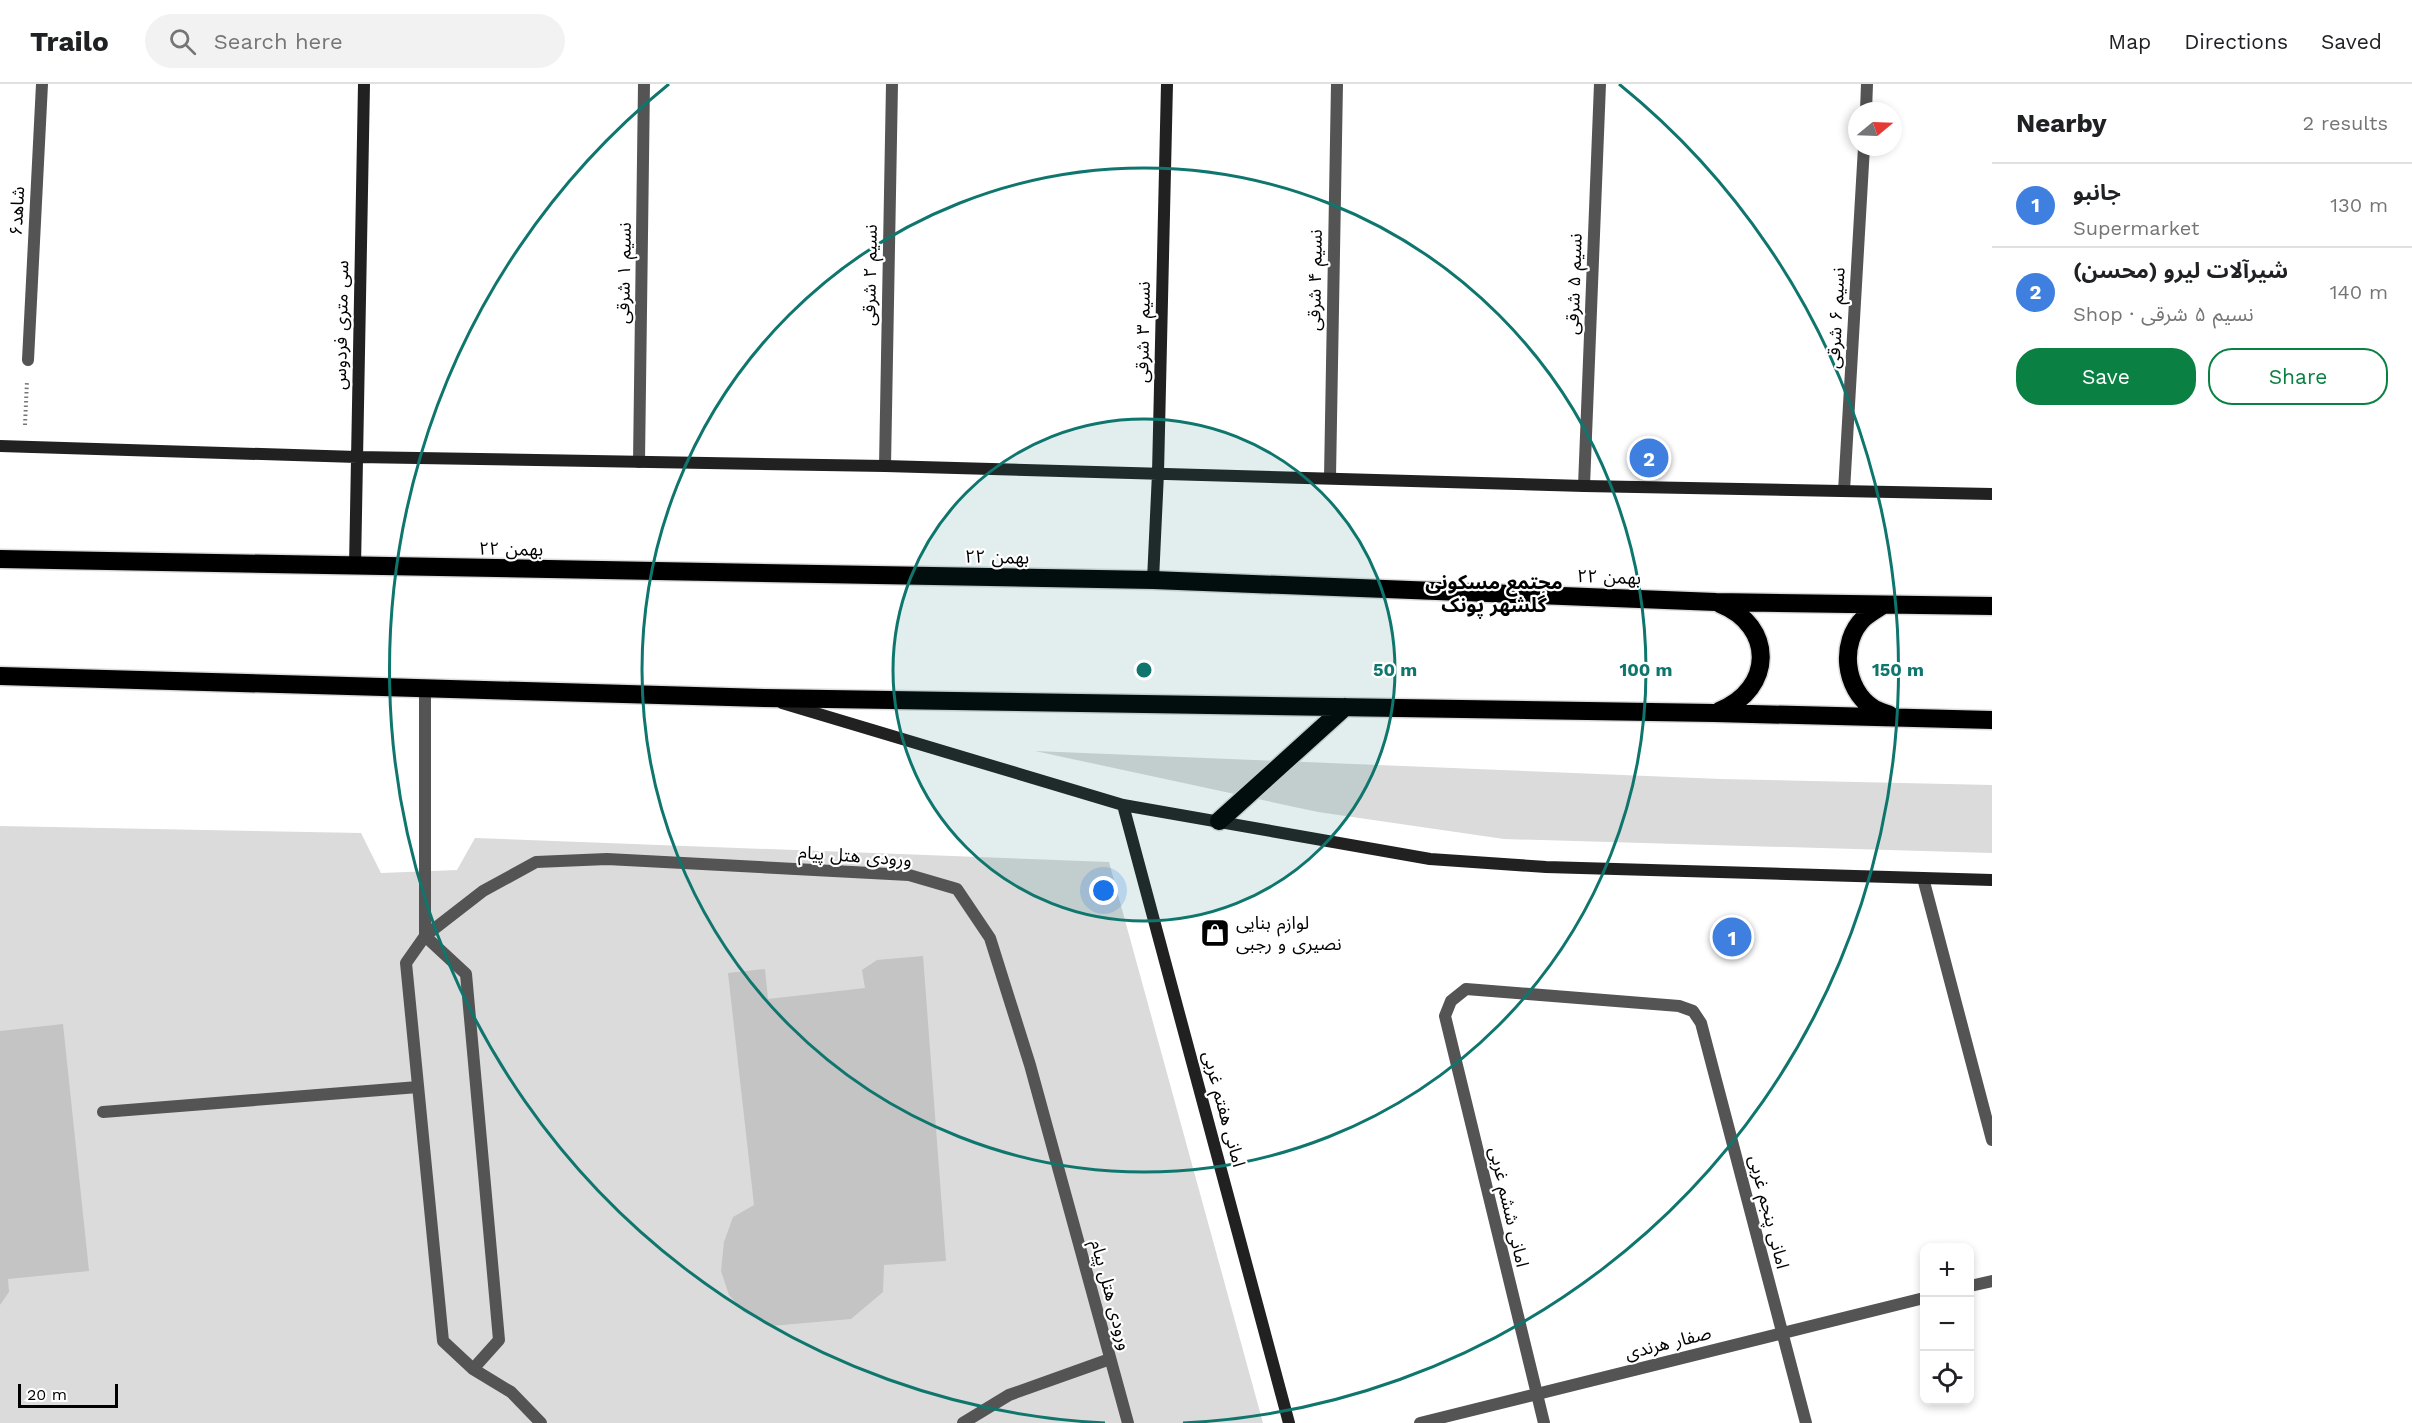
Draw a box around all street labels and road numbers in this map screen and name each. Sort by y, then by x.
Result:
street label: شاهد۶ [5,186,28,236]
street label: نسیم ۱ شرقی [612,222,638,324]
street label: نسیم ۲ شرقی [858,224,884,326]
street label: نسیم ۴ شرقی [1303,229,1329,331]
street label: نسیم ۵ شرقی [1561,233,1589,335]
street label: سی متری فردوس [329,260,353,390]
street label: نسیم ۶ شرقی [1822,267,1852,369]
street label: نسیم ۳ شرقی [1131,281,1157,383]
street label: ۲۲ بهمن [479,537,543,561]
street label: ۲۲ بهمن [965,545,1029,569]
street label: ۲۲ بهمن [1577,565,1641,589]
street label: ورودی هتل پیام [797,841,912,874]
street label: امانی هفتم غربی [1196,1049,1250,1170]
street label: امانی ششم غربی [1483,1145,1534,1270]
street label: امانی پنجم غربی [1742,1153,1794,1272]
street label: ورودی هتل پیام [1083,1237,1136,1353]
street label: صفار هرندی [1623,1322,1713,1364]

